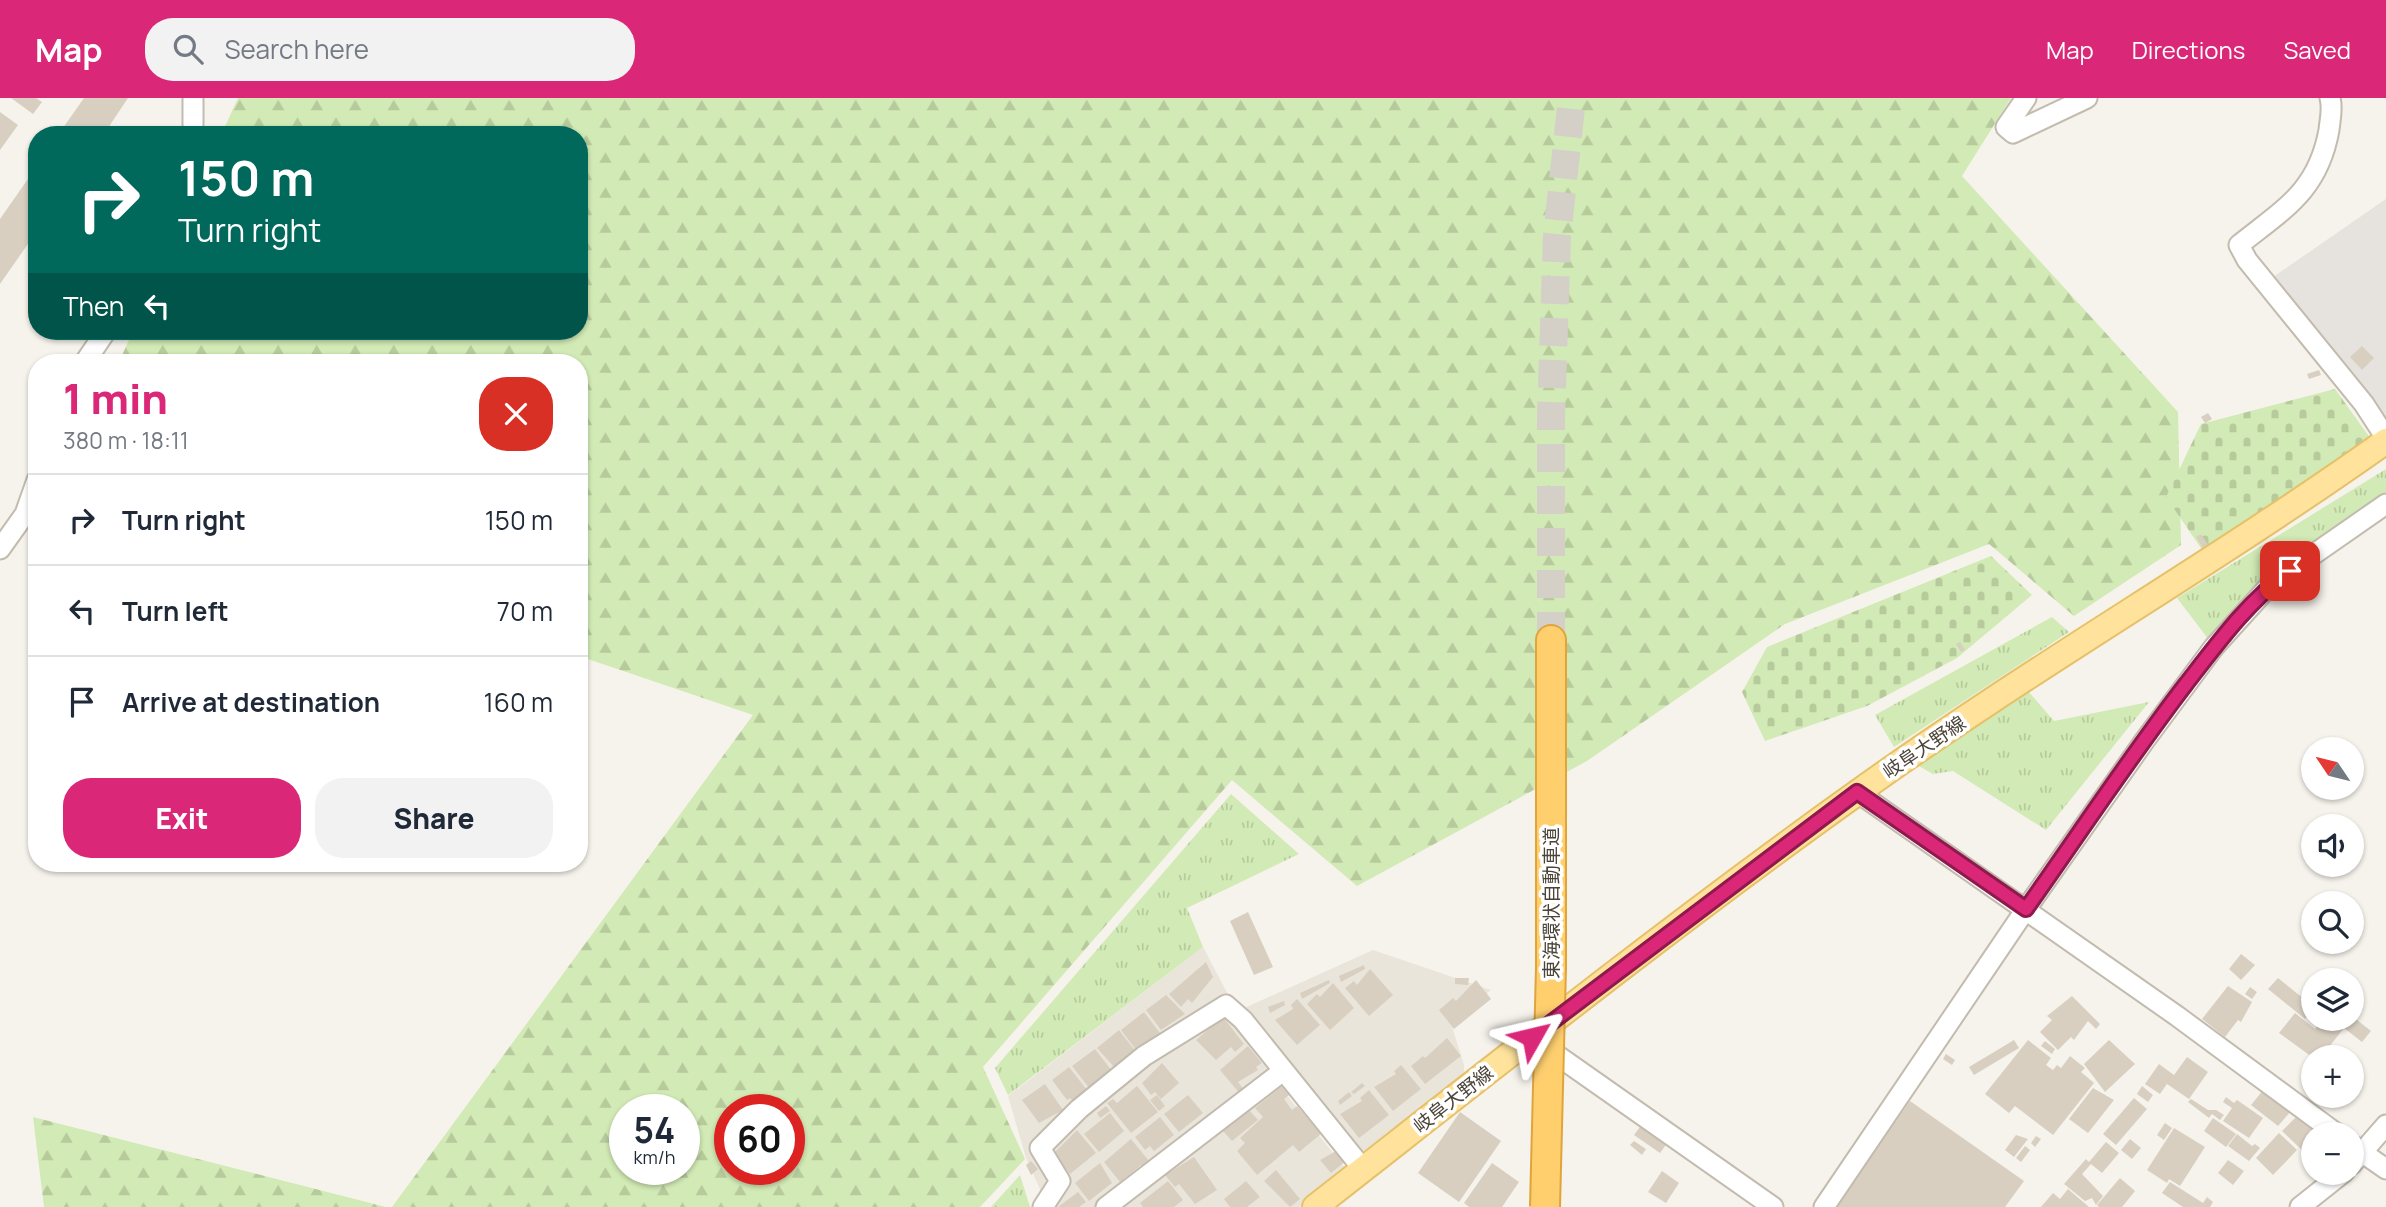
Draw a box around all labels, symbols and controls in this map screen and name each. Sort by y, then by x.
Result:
search box [145,18,635,81]
text: Map [35,27,103,72]
icon: search [169,30,207,68]
text: Search here [225,31,369,67]
text: Map [2046,33,2094,66]
text: Directions [2132,33,2245,66]
text: Saved [2283,33,2351,66]
text: 150 m [178,144,314,211]
icon: right [63,154,154,245]
text: Turn right [178,208,321,252]
icon: left [138,287,176,325]
text: Then [63,288,124,324]
text: 1 min [63,369,168,427]
button: close [479,377,553,451]
text: 380 m · 18:11 [63,424,189,456]
icon: right [63,501,101,539]
text: Turn right [122,502,246,538]
text: 150 m [485,502,553,538]
pin [2260,541,2320,601]
icon: arrive [2271,552,2309,590]
icon: left [63,592,101,630]
text: Turn left [122,593,229,629]
text: 70 m [497,593,553,629]
icon: arrive [63,683,101,721]
text: Arrive at destination [122,684,380,720]
text: 160 m [484,684,553,720]
street label: 岐阜大野線 [1877,710,1971,784]
north arrow [2301,737,2364,800]
map controls [2301,737,2364,1185]
button: Exit [63,778,301,858]
button: Share [315,778,553,858]
button: sound [2301,814,2364,877]
street label: 東海環状自動車道 [1538,827,1564,979]
button: search [2301,891,2364,954]
button: layers [2301,968,2364,1031]
position arrow [1495,1000,1569,1074]
button: + [2301,1045,2364,1108]
street label: 岐阜大野線 [1408,1060,1498,1138]
speed limit sign: 60 [714,1094,805,1185]
text: 54 [634,1106,675,1154]
button: − [2301,1122,2364,1185]
text: km/h [634,1145,675,1169]

